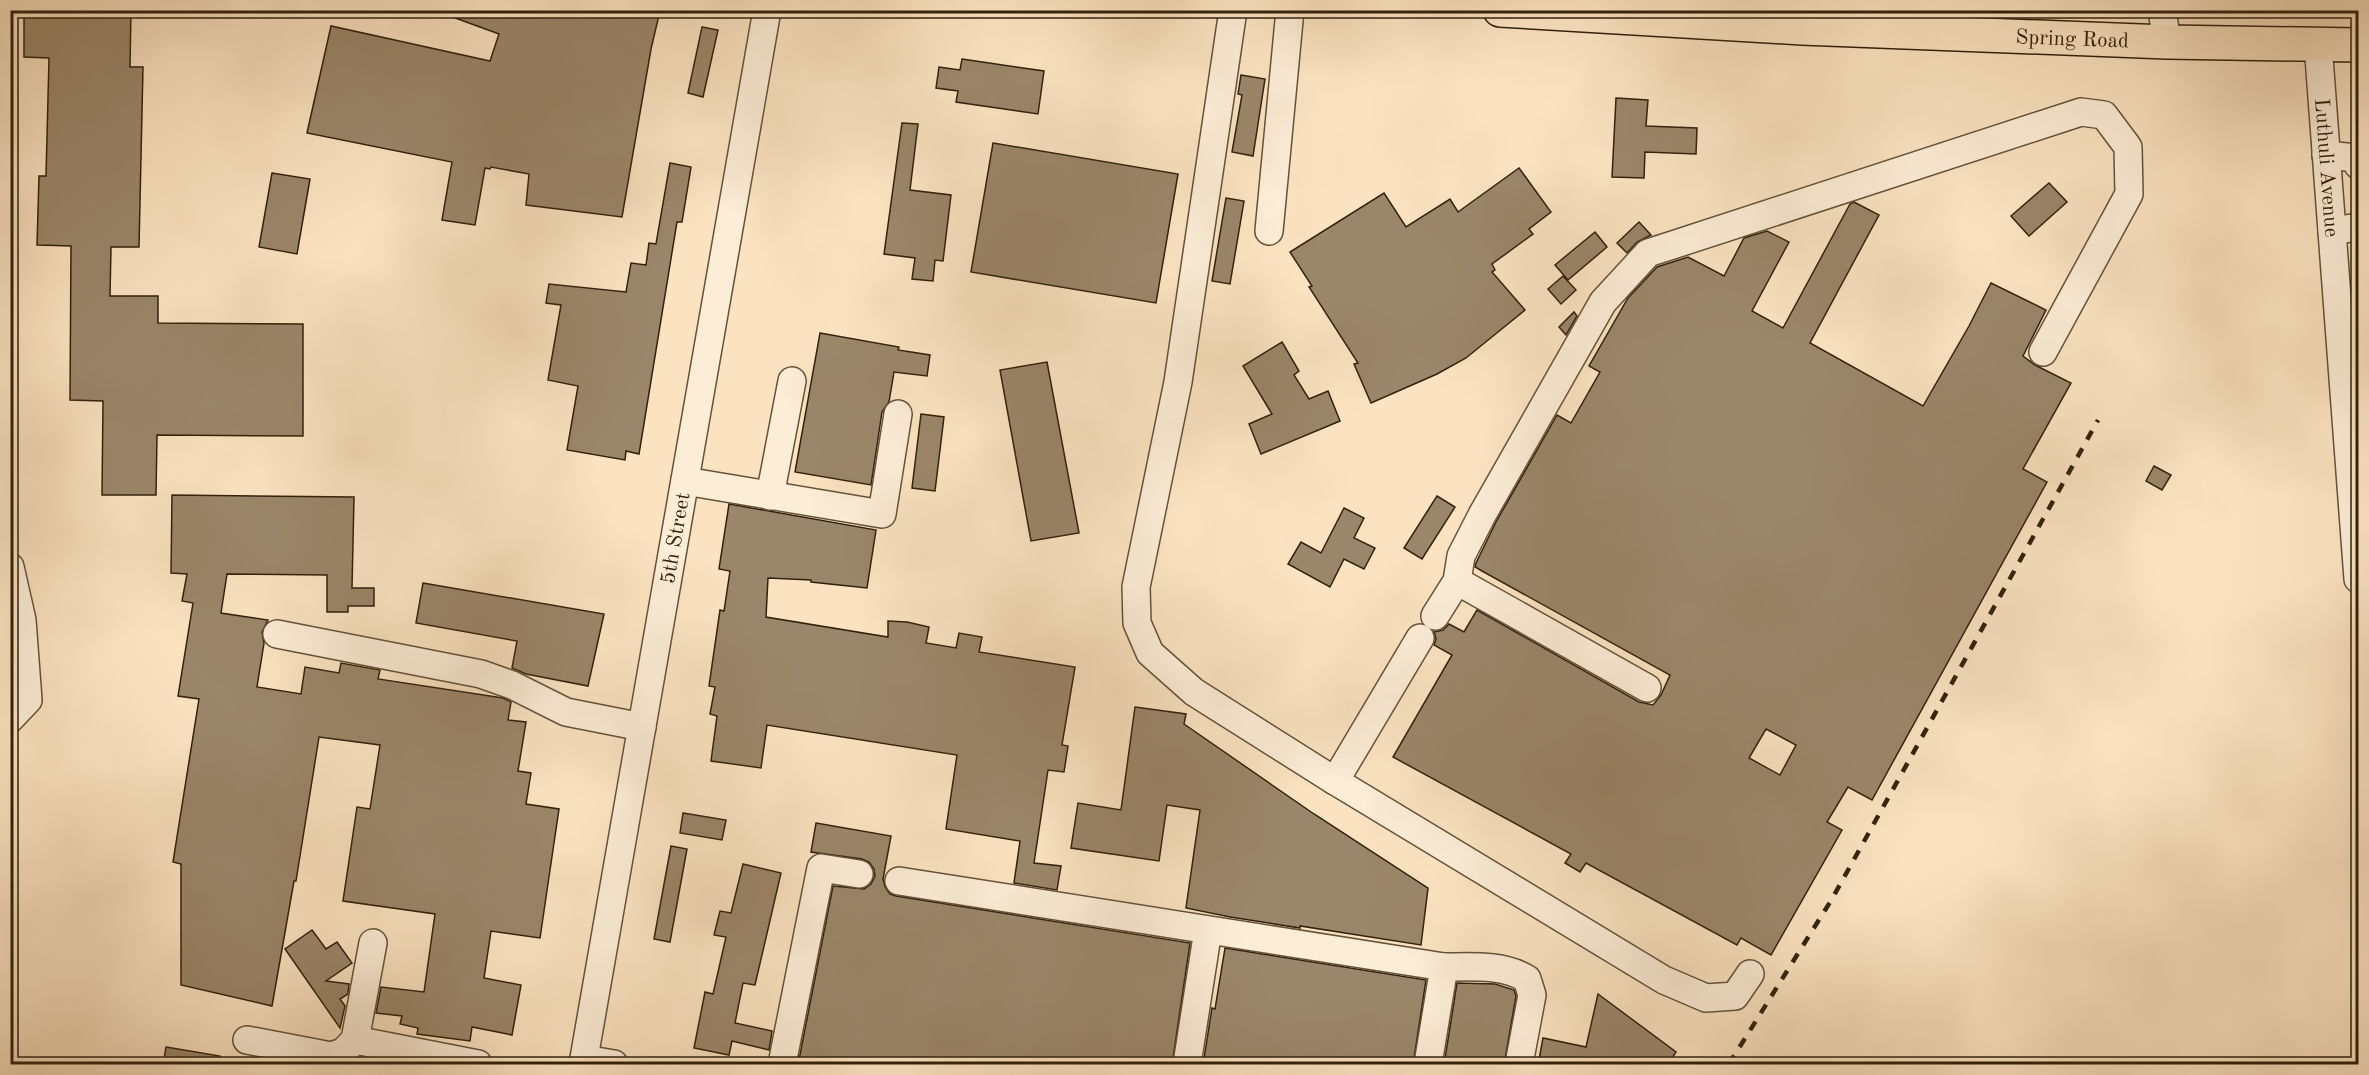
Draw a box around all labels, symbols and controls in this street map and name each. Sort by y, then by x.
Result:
street label: Spring Road [2015,27,2129,53]
street label: Luthuli Avenue [2310,98,2341,238]
street label: 5th Street [658,491,695,586]

